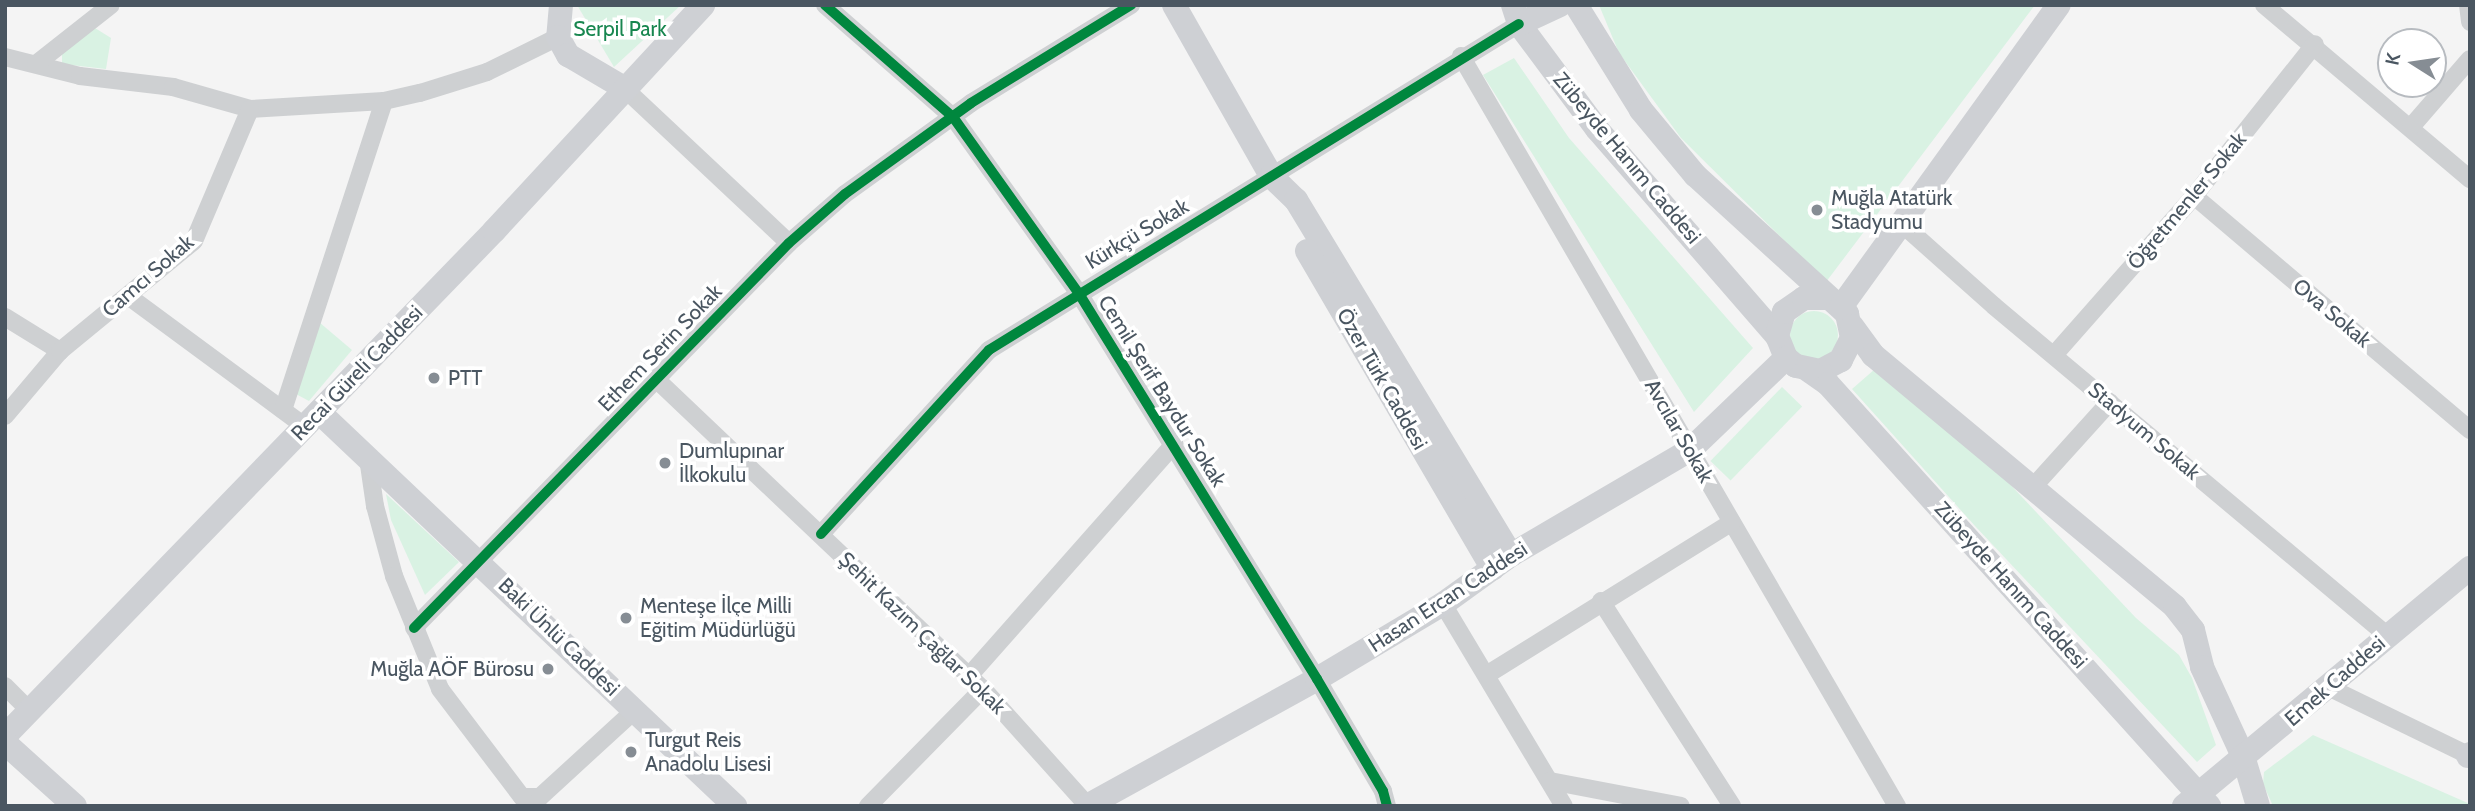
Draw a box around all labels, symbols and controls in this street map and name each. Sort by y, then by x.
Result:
park label: Serpil Park [573,16,667,42]
north arrow [2377,28,2447,98]
text: K [2380,51,2405,67]
street label: Zübeyde Hanım Caddesi [1548,67,1706,249]
street label: Öğretmenler Sokak [2122,127,2252,275]
place label: Muğla Atatürk Stadyumu [1831,185,1952,235]
street label: Kürkçü Sokak [1081,193,1193,275]
marker: Muğla Atatürk Stadyumu [1809,202,1825,218]
street label: Camcı Sokak [97,230,199,322]
street label: Ova Sokak [2288,273,2376,353]
street label: Ethem Serin Sokak [593,279,727,417]
street label: Cemil Şerif Baydur Sokak [1093,291,1231,491]
street label: Recai Güreli Caddesi [286,300,428,446]
street label: Özer Türk Caddesi [1331,304,1433,454]
place label: PTT [448,365,482,391]
marker: PTT [426,370,442,386]
street label: Avcılar Sokak [1639,375,1719,487]
street label: Stadyum Sokak [2083,377,2205,485]
place label: Dumlupınar İlkokulu [679,438,784,488]
marker: Dumlupınar İlkokulu [657,455,673,471]
street label: Zübeyde Hanım Caddesi [1929,496,2093,674]
street label: Hasan Ercan Caddesi [1364,536,1532,658]
street label: Şehit Kazım Çağlar Sokak [833,547,1011,719]
street label: Baki Ünlü Caddesi [493,573,625,701]
place label: Menteşe İlçe Milli Eğitim Müdürlüğü [640,593,796,643]
marker: Menteşe İlçe Milli Eğitim Müdürlüğü [618,610,634,626]
street label: Emek Caddesi [2280,630,2390,732]
place label: Muğla AÖF Bürosu [370,656,534,682]
marker: Muğla AÖF Bürosu [540,661,556,677]
place label: Turgut Reis Anadolu Lisesi [645,727,771,777]
marker: Turgut Reis Anadolu Lisesi [623,744,639,760]

